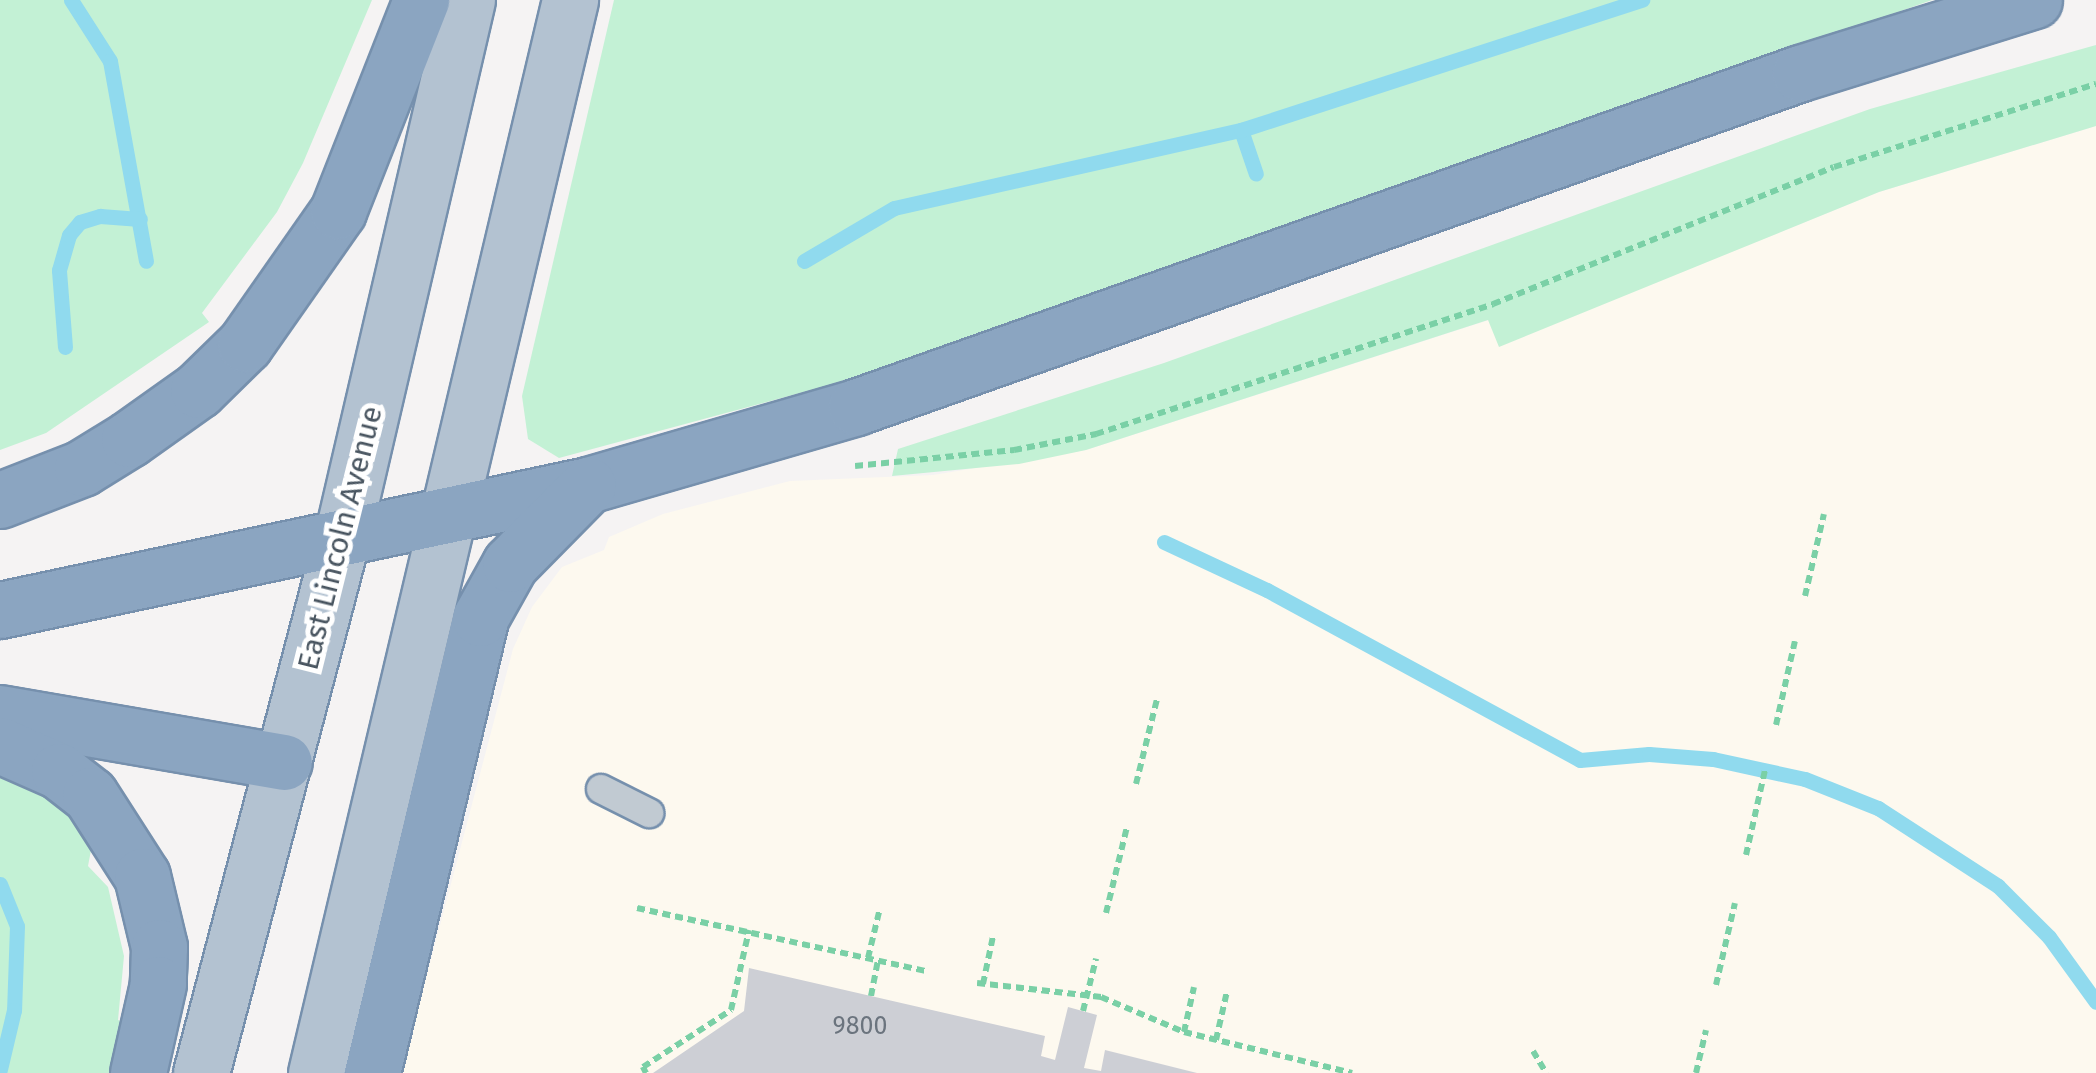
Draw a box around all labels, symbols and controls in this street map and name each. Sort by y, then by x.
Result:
street label: East Lincoln Avenue [290,402,390,674]
house number: 9800 [833,1011,887,1041]

